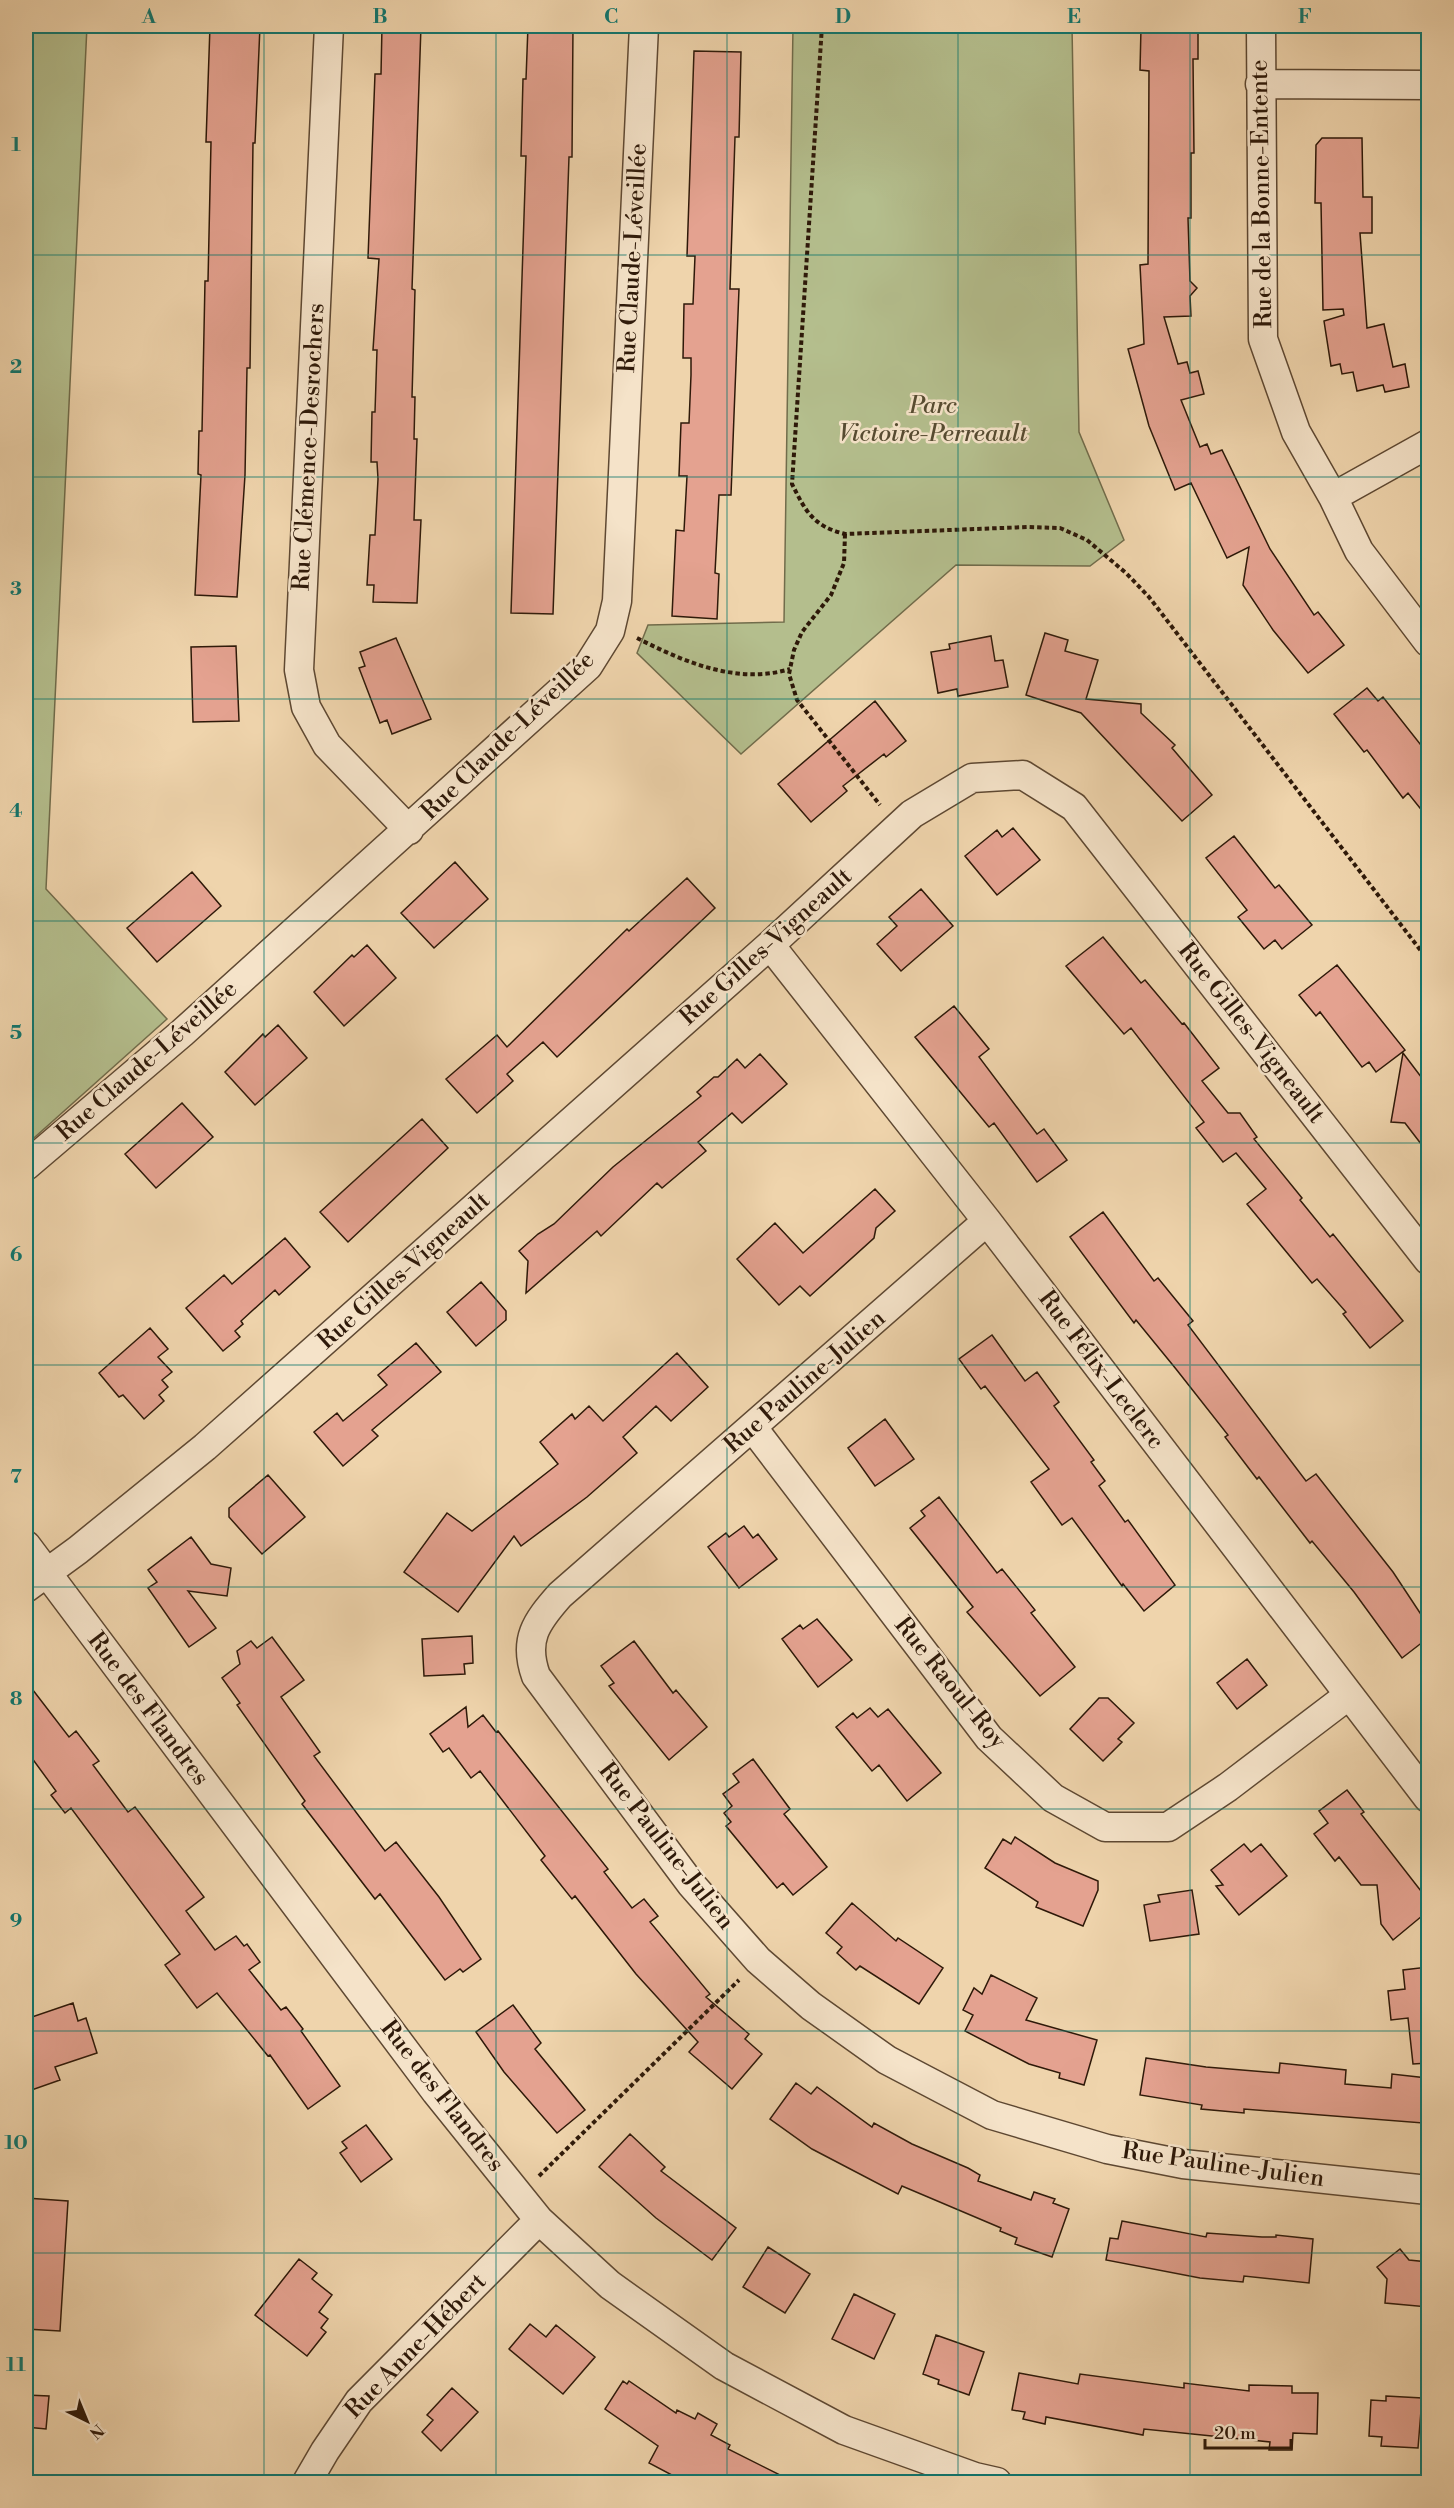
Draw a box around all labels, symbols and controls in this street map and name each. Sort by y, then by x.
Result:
text: A [141,5,157,30]
text: B [372,5,388,30]
text: C [604,5,618,30]
text: D [835,5,851,30]
text: E [1067,5,1081,30]
text: F [1298,5,1312,30]
street label: Rue de la Bonne-Entente [1245,59,1279,329]
text: 1 [11,133,21,158]
street label: Rue Claude-Léveillée [612,142,654,374]
street label: Rue Clémence-Desrochers [286,302,332,592]
text: 2 [10,355,22,380]
park label: Parc Victoire-Perreault [839,391,1028,449]
text: 3 [10,577,22,602]
street label: Rue Claude-Léveillée [415,645,601,827]
text: 4 [9,799,23,824]
street label: Rue Gilles-Vigneault [674,861,859,1032]
street label: Rue Gilles-Vigneault [1171,936,1331,1130]
street label: Rue Claude-Léveillée [50,974,244,1148]
text: 5 [10,1021,22,1046]
street label: Rue Gilles-Vigneault [312,1185,497,1356]
text: 6 [10,1243,23,1268]
street label: Rue Félix-Leclerc [1031,1284,1171,1456]
street label: Rue Pauline-Julien [718,1304,892,1460]
text: 7 [10,1465,22,1490]
street label: Rue Raoul-Roy [888,1611,1013,1755]
street label: Rue des Flandres [81,1626,215,1792]
text: 8 [10,1687,23,1712]
street label: Rue Pauline-Julien [591,1756,741,1936]
text: 9 [10,1909,22,1934]
street label: Rue des Flandres [373,2014,511,2178]
text: 10 [4,2131,28,2156]
street label: Rue Pauline-Julien [1120,2136,1326,2194]
street label: Rue Anne-Hébert [339,2267,493,2425]
text: 11 [6,2353,26,2378]
north arrow [57,2391,117,2451]
scale bar [1205,2412,1290,2450]
text: N [85,2420,108,2443]
text: 20 m [1214,2422,1256,2445]

